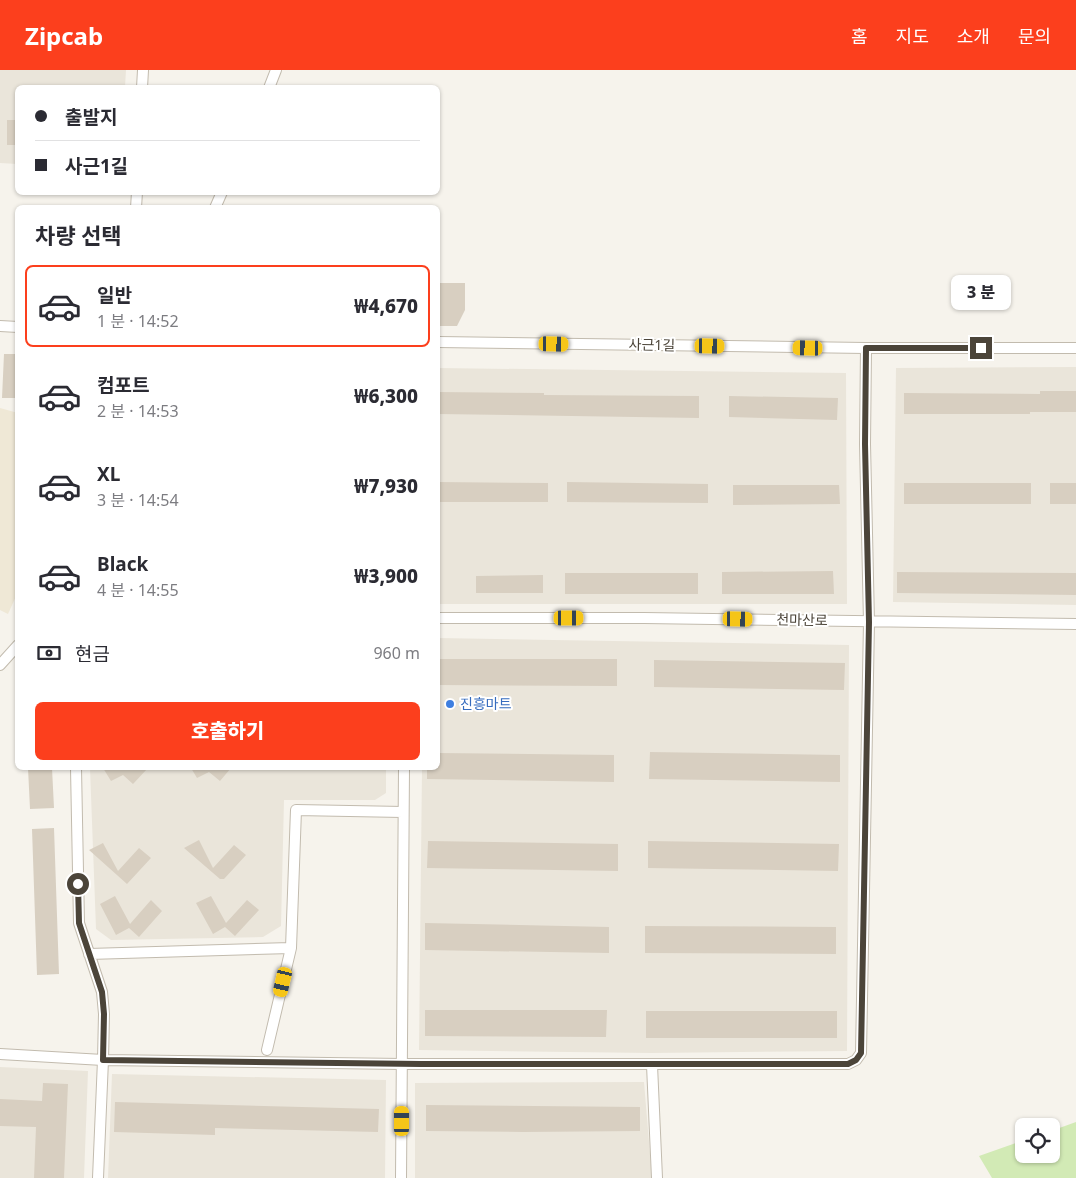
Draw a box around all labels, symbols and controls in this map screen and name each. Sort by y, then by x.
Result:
text: Zipcab [25,19,103,52]
text: 홈 [851,24,868,48]
text: 지도 [896,24,929,48]
text: 소개 [957,24,990,48]
text: 문의 [1018,24,1051,48]
text: 출발지 [65,104,117,130]
text: 사근1길 [65,153,128,179]
text: 차량 선택 [35,220,122,250]
callout: 3 분 [951,276,1011,310]
text: 3 분 [967,281,995,303]
text: 일반 [97,282,132,308]
icon: car [37,284,82,329]
text: ₩4,670 [354,293,418,319]
text: 1 분 · 14:52 [97,310,179,332]
street label: 사근1길 [629,335,675,354]
car [538,336,569,352]
route end [970,337,992,359]
car [694,338,725,354]
car [792,340,823,356]
text: 컴포트 [97,372,149,398]
icon: car [37,374,82,419]
text: ₩6,300 [354,383,418,409]
text: 2 분 · 14:53 [97,400,179,422]
text: XL [97,461,120,487]
icon: car [37,464,82,509]
text: ₩7,930 [354,473,418,499]
text: 3 분 · 14:54 [97,489,179,511]
text: Black [97,551,148,577]
icon: car [37,554,82,599]
text: ₩3,900 [354,563,418,589]
text: 4 분 · 14:55 [97,579,179,601]
street label: 천마산로 [776,610,828,629]
car [554,611,584,626]
car [722,611,753,627]
icon: cash [35,639,63,667]
text: 현금 [75,641,110,667]
text: 960 m [373,642,420,664]
place label: 진흥마트 [460,694,512,713]
marker: 진흥마트 [444,698,456,710]
button: 호출하기 [35,702,420,760]
route start [67,873,89,895]
car [272,966,293,998]
car [394,1106,409,1136]
map controls [1015,1118,1060,1163]
button: locate [1015,1118,1060,1163]

